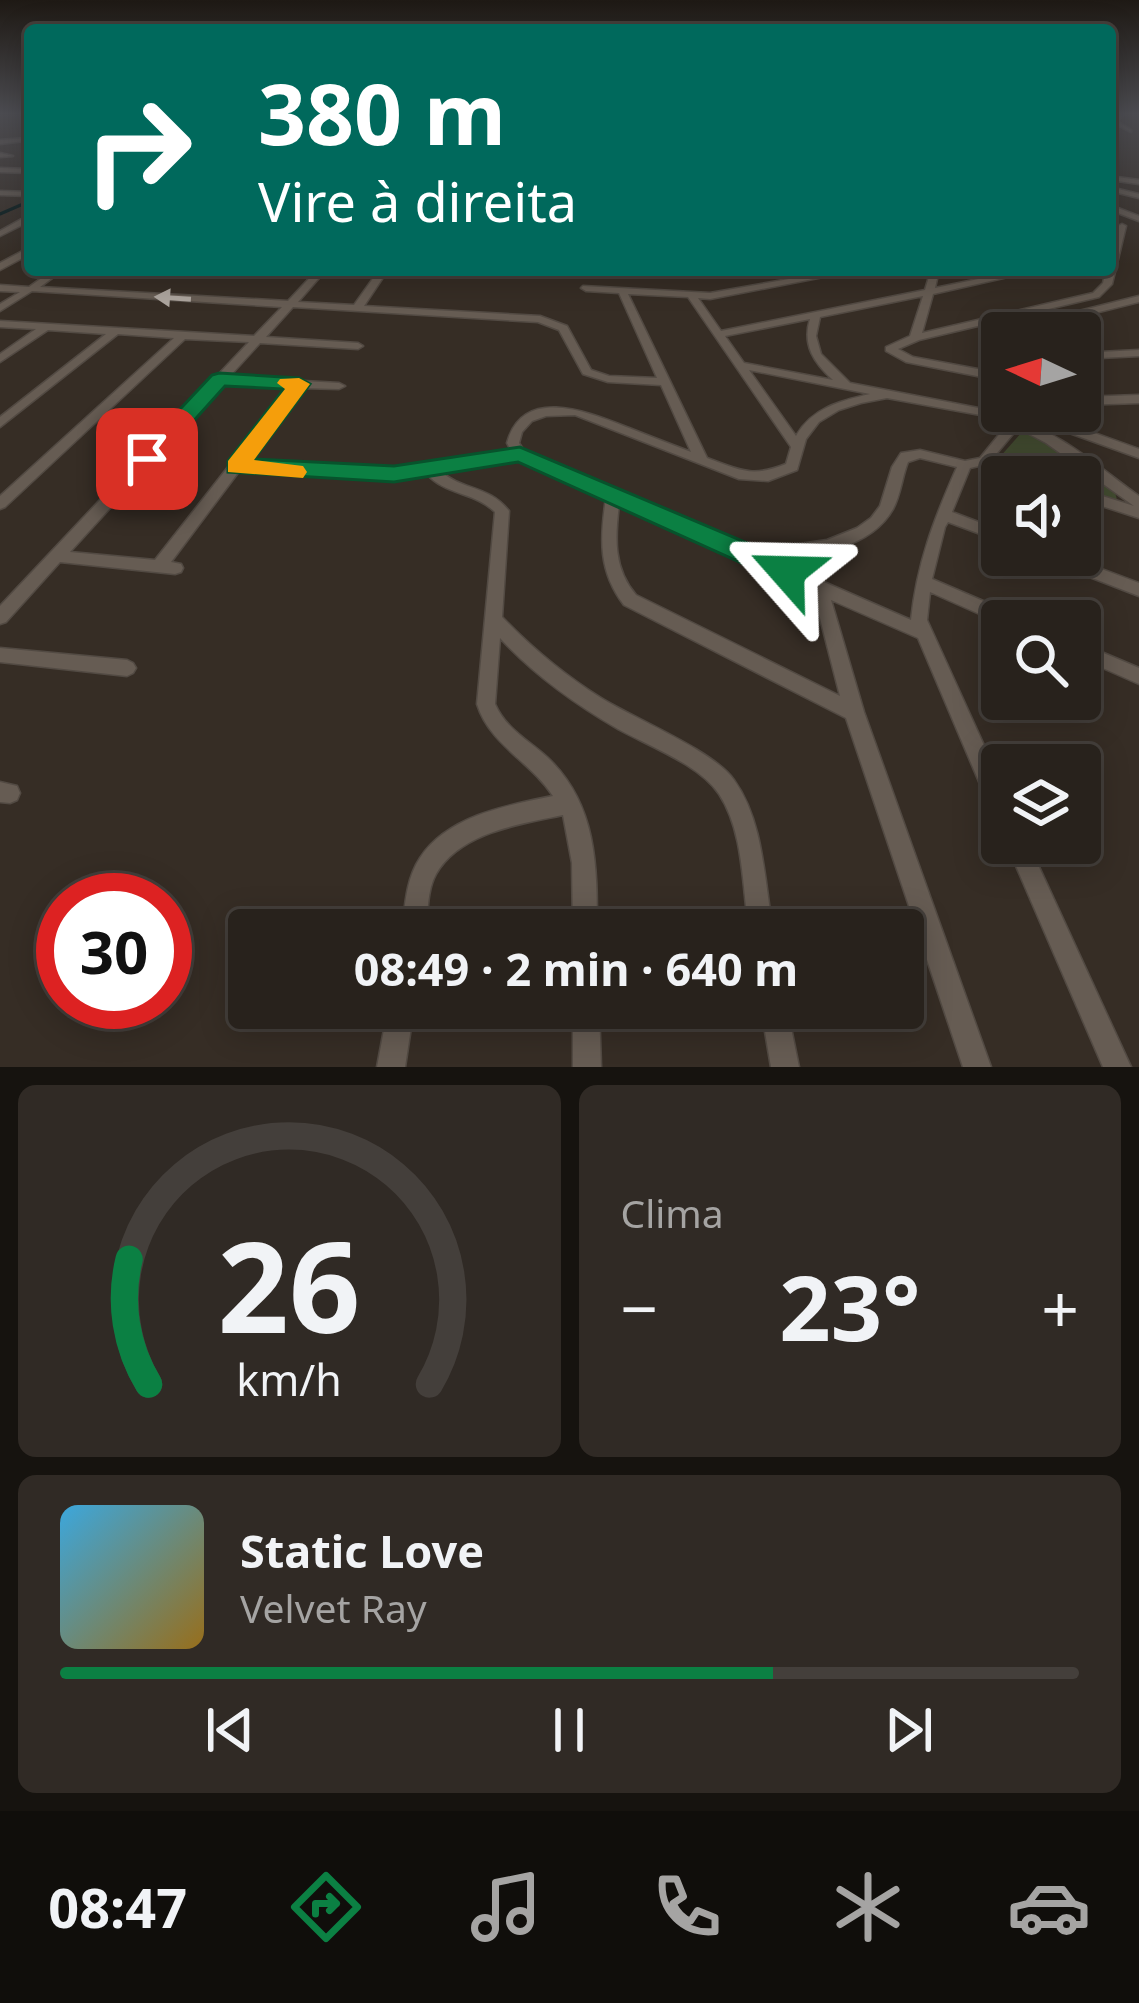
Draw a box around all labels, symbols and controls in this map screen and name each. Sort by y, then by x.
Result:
text: 380 m [258,55,506,170]
icon: right [60,72,216,228]
text: Vire à direita [258,164,577,238]
one-way arrow [153,288,191,307]
north arrow [981,312,1101,432]
map controls [981,312,1101,864]
pin [96,408,198,510]
icon: arrive [114,426,180,492]
button: sound [981,456,1101,576]
position arrow [724,509,850,635]
button: search [981,600,1101,720]
button: layers [981,744,1101,864]
speed limit sign: 30 [36,873,192,1029]
text: 08:49 · 2 min · 640 m [354,938,798,999]
text: Clima [621,1186,724,1239]
text: 26 [218,1200,361,1370]
text: 23° [779,1245,920,1367]
text: − [621,1262,658,1352]
text: + [1041,1262,1079,1352]
text: km/h [237,1350,342,1409]
text: Static Love [240,1520,484,1581]
text: Velvet Ray [240,1581,427,1634]
icon: previous [197,1697,263,1763]
icon: pause [536,1697,602,1763]
icon: next [876,1697,942,1763]
icon: directions [284,1865,368,1949]
icon: music [464,1865,548,1949]
icon: phone [645,1865,729,1949]
icon: climate [826,1865,910,1949]
icon: car [1007,1865,1091,1949]
text: 08:47 [48,1870,187,1944]

